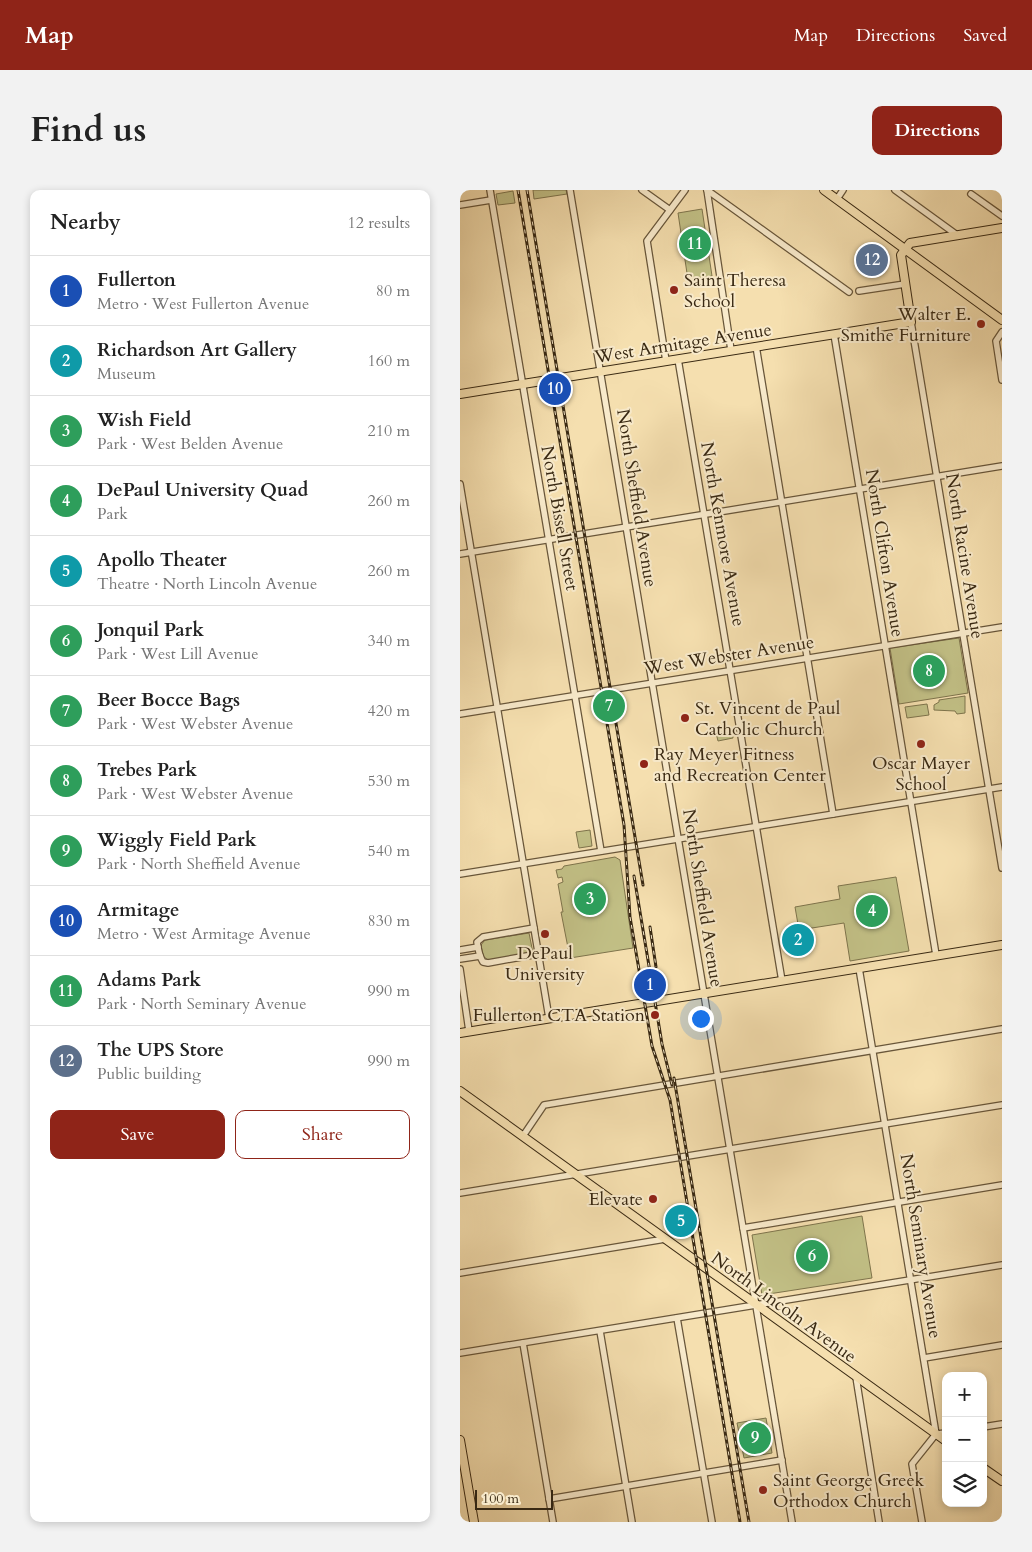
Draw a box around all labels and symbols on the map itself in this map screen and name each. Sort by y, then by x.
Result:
pin: 11 [679,225,711,263]
pin: 12 [856,241,888,279]
place label: Saint Theresa School [684,268,787,314]
marker: Saint Theresa School [668,284,680,296]
place label: Walter E. Smithe Furniture [841,302,971,348]
street label: West Armitage Avenue [592,317,774,370]
marker: Walter E. Smithe Furniture [975,318,987,330]
pin: 10 [539,370,571,408]
street label: North Sheffield Avenue [610,407,663,589]
street label: North Kenmore Avenue [694,440,751,628]
street label: North Bissell Street [534,444,585,593]
street label: North Clifton Avenue [859,467,910,639]
street label: North Racine Avenue [939,472,990,641]
street label: West Webster Avenue [641,630,816,681]
pin: 8 [913,652,945,690]
pin: 7 [593,687,625,725]
place label: St. Vincent de Paul Catholic Church [695,696,841,742]
marker: St. Vincent de Paul Catholic Church [679,712,691,724]
marker: Oscar Mayer School [915,738,927,750]
place label: Ray Meyer Fitness and Recreation Center [654,742,826,788]
place label: Oscar Mayer School [872,751,970,797]
marker: Ray Meyer Fitness and Recreation Center [638,758,650,770]
street label: North Sheffield Avenue [676,807,729,989]
pin: 3 [574,880,606,918]
pin: 4 [856,892,888,930]
pin: 2 [782,921,814,959]
marker: DePaul University [539,928,551,940]
place label: DePaul University [505,941,586,987]
pin: 1 [634,966,666,1004]
place label: Fullerton CTA Station [473,1003,646,1028]
your location [688,1006,714,1032]
marker: Fullerton CTA Station [649,1009,661,1021]
street label: North Seminary Avenue [894,1152,947,1340]
place label: Elevate [588,1187,643,1212]
marker: Elevate [647,1193,659,1205]
pin: 5 [665,1202,697,1240]
pin: 6 [796,1237,828,1275]
street label: North Lincoln Avenue [706,1246,862,1369]
pin: 9 [739,1419,771,1457]
place label: Saint George Greek Orthodox Church [773,1468,925,1514]
marker: Saint George Greek Orthodox Church [757,1484,769,1496]
scale bar [475,1487,552,1510]

